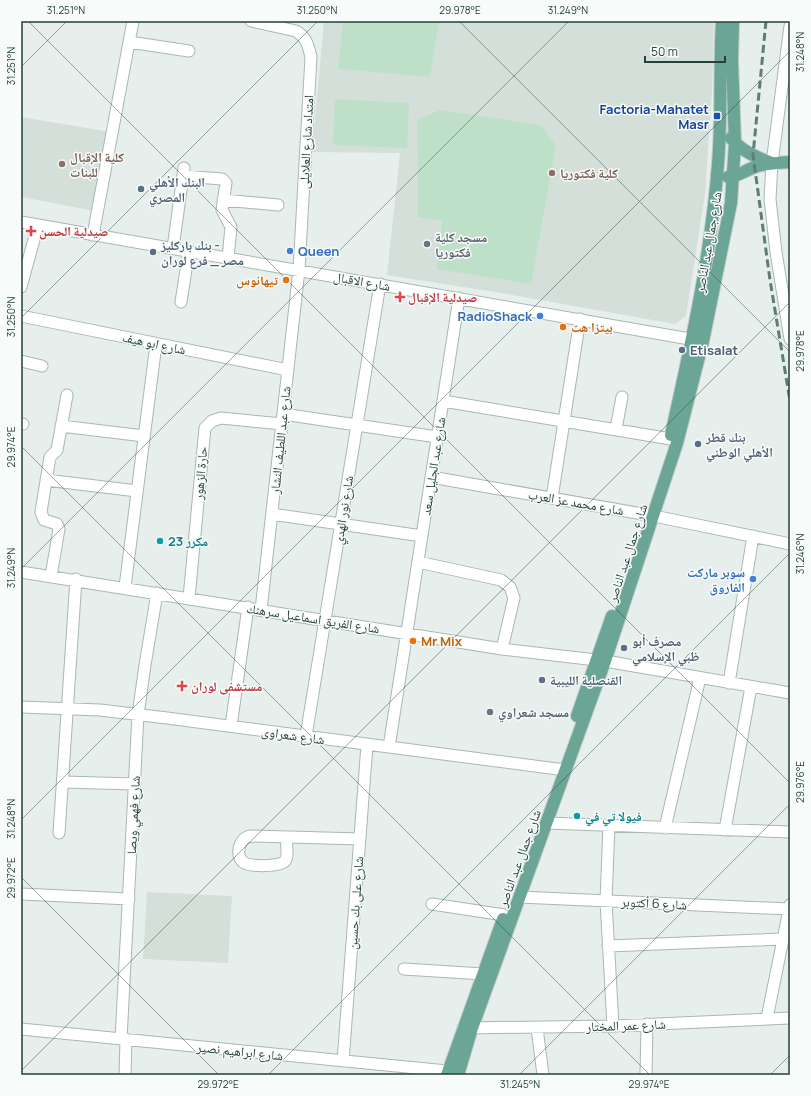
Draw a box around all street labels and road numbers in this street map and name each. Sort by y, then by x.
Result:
street label: امتداد شارع العلايلى [295,95,318,189]
street label: شارع جمال عبد الناصر [690,190,727,295]
street label: شارع الاقبال [332,267,392,296]
street label: شارع ابو هيف [120,327,187,359]
street label: شارع عبد اللطيف النشار [265,385,296,496]
street label: شارع عبد الجليل سعد [416,416,451,517]
street label: حارة الزهور [189,446,211,501]
street label: شارع نور الهدي [329,474,360,546]
street label: شارع محمد عز العرب [527,485,625,520]
street label: شارع جمال عبد الناصر [602,502,652,606]
street label: شارع الفريق اسماعيل سرهنك [245,599,381,638]
street label: شارع شعراوى [260,722,326,749]
street label: شارع فهمي ويصا [122,775,146,855]
street label: شارع جمال عبد الناصر [493,807,546,910]
street label: شارع على بك حسين [343,856,368,950]
street label: شارع 6 أكتوبر [619,892,687,915]
street label: شارع عمر المختار [585,1015,666,1036]
street label: شارع ابراهيم نصير [195,1037,284,1065]

